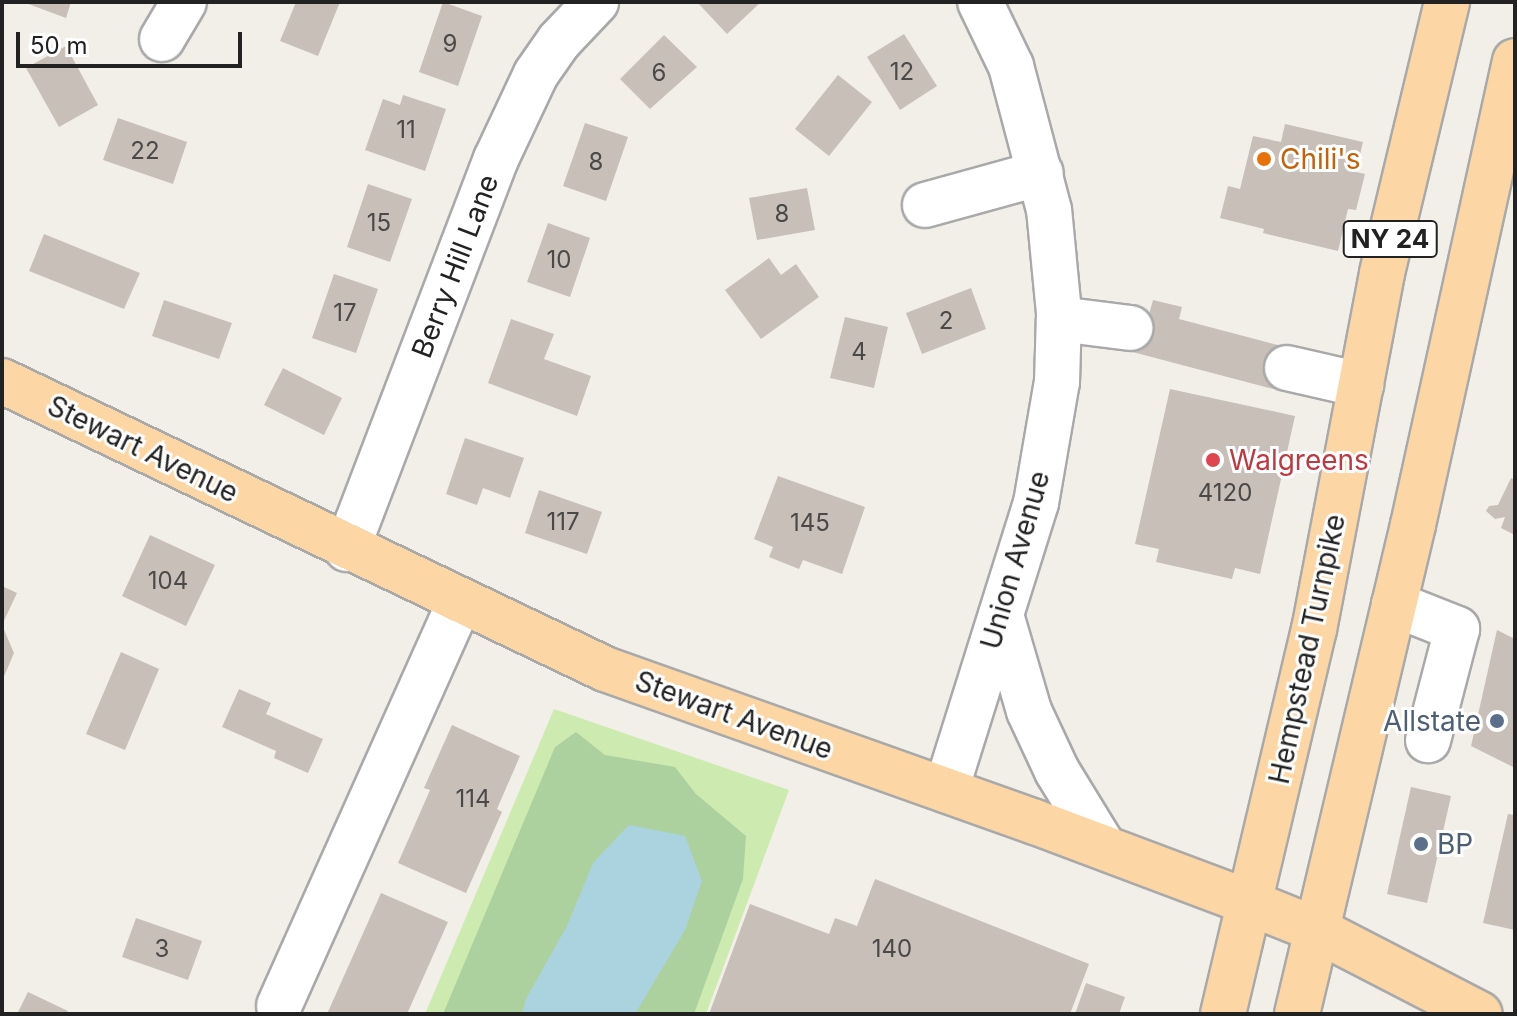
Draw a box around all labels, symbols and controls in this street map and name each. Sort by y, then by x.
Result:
scale bar [20,16,246,66]
house number: 9 [443,30,457,58]
text: 50 m [30,31,88,60]
house number: 12 [890,58,914,86]
house number: 6 [652,59,666,87]
house number: 11 [396,116,416,144]
house number: 22 [130,137,160,165]
place label: Chili's [1280,142,1361,176]
house number: 8 [589,148,603,176]
marker: Chili's [1255,150,1273,168]
street label: Berry Hill Lane [405,170,505,362]
house number: 8 [775,200,789,228]
house number: 15 [367,209,391,237]
road number: NY 24 [1342,217,1438,261]
house number: 10 [547,246,571,274]
house number: 17 [333,299,357,327]
house number: 2 [939,307,953,335]
house number: 4 [851,338,867,366]
street label: Stewart Avenue [42,388,244,510]
place label: Walgreens [1229,443,1369,477]
marker: Walgreens [1204,451,1222,469]
street label: Union Avenue [974,467,1056,653]
house number: 4120 [1198,479,1252,507]
house number: 117 [546,508,580,536]
house number: 145 [790,509,830,537]
street label: Hempstead Turnpike [1262,511,1352,787]
house number: 104 [148,567,188,595]
street label: Stewart Avenue [631,664,837,766]
place label: Allstate [1383,704,1481,738]
marker: Allstate [1488,712,1506,730]
house number: 114 [455,785,491,813]
place label: BP [1437,827,1473,861]
marker: BP [1412,835,1430,853]
house number: 3 [155,935,169,963]
house number: 140 [872,935,912,963]

